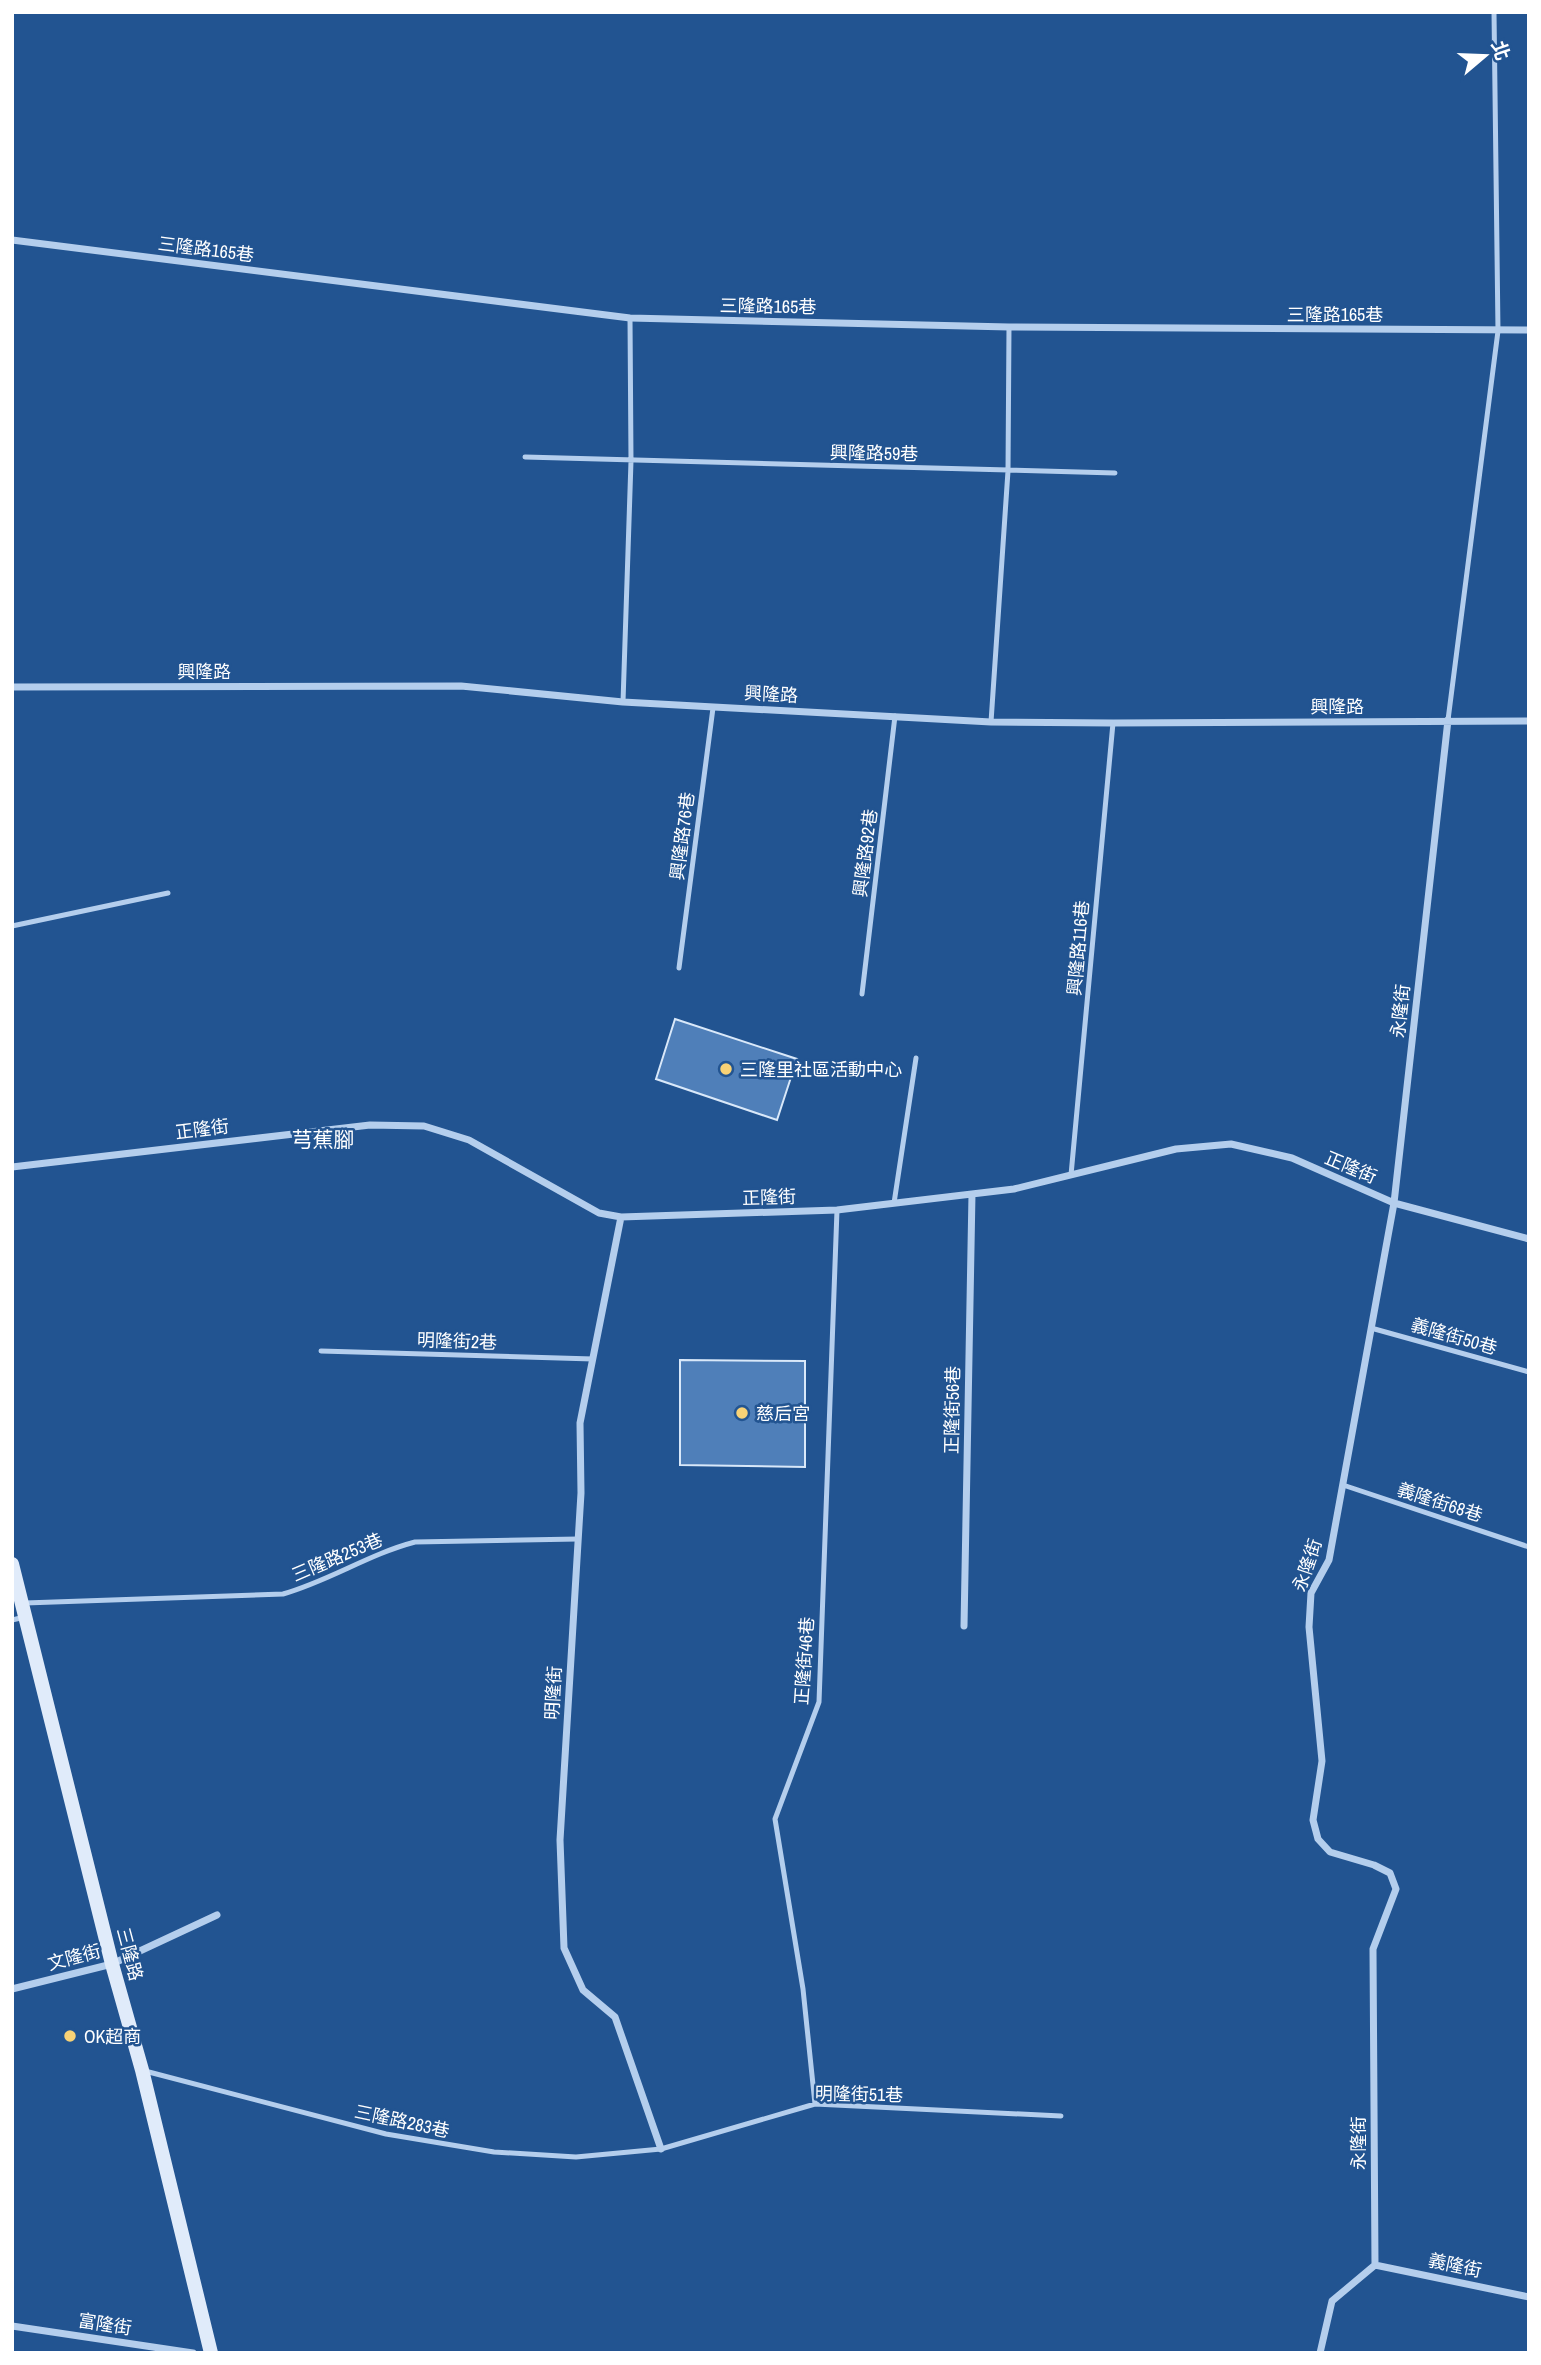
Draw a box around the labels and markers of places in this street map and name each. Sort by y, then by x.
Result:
place label: 三隆里社區活動中心 [740,1057,902,1082]
marker: 三隆里社區活動中心 [718,1061,734,1077]
place label: 慈后宮 [756,1401,810,1426]
marker: 慈后宮 [734,1405,750,1421]
place label: OK超商 [84,2024,141,2049]
marker: OK超商 [62,2028,78,2044]

